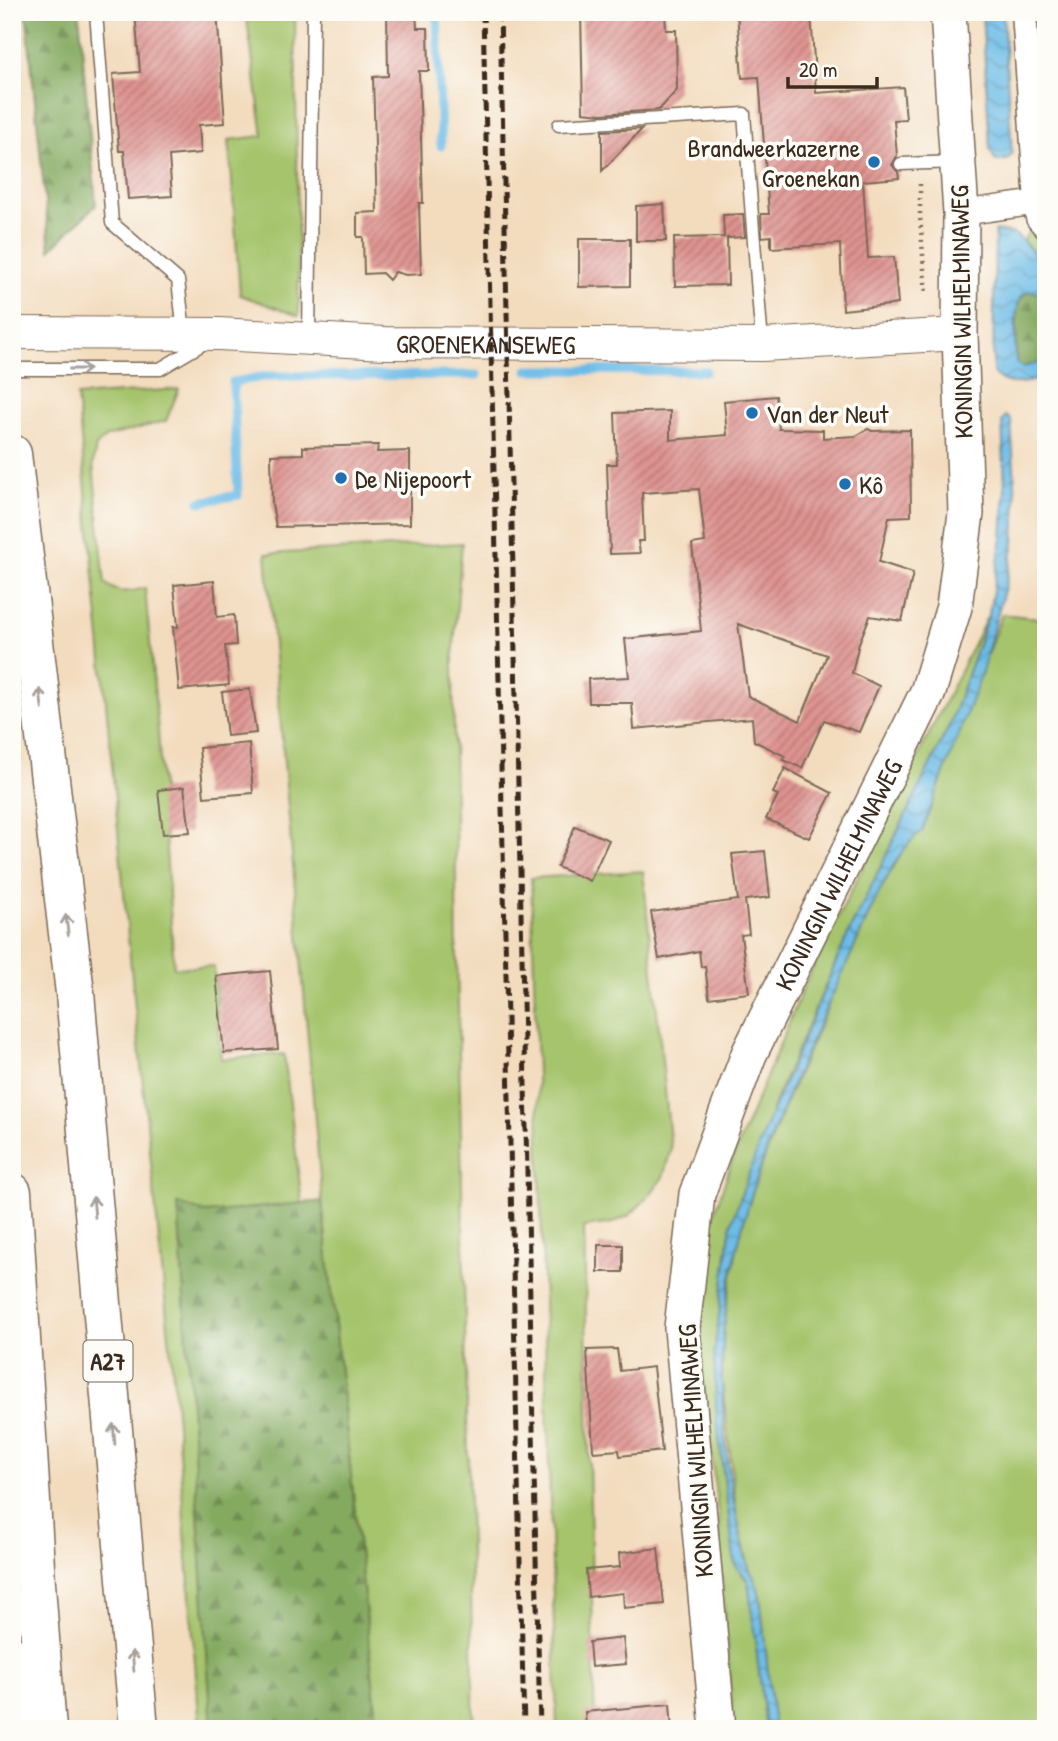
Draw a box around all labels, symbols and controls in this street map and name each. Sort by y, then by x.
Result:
scale bar [788,46,878,90]
text: 20 m [799,55,837,84]
place label: Brandweerkazerne Groenekan [687,130,860,195]
marker: Brandweerkazerne Groenekan [866,154,882,170]
street label: KONINGIN WILHELMINAWEG [941,184,981,439]
street label: GROENEKANSEWEG [396,326,576,362]
one-way arrow [69,362,92,376]
place label: Van der Neut [766,396,890,431]
marker: Van der Neut [744,405,760,421]
place label: De Nijepoort [355,461,472,496]
place label: Kô [859,467,883,502]
marker: De Nijepoort [333,470,349,486]
marker: Kô [837,476,853,492]
one-way arrow [34,688,47,711]
street label: KONINGIN WILHELMINAWEG [766,753,910,996]
one-way arrow [61,914,74,937]
one-way arrow [87,1197,100,1219]
street label: KONINGIN WILHELMINAWEG [669,1323,721,1579]
road number: A27 [84,1340,132,1381]
one-way arrow [107,1423,120,1446]
one-way arrow [126,1650,139,1673]

